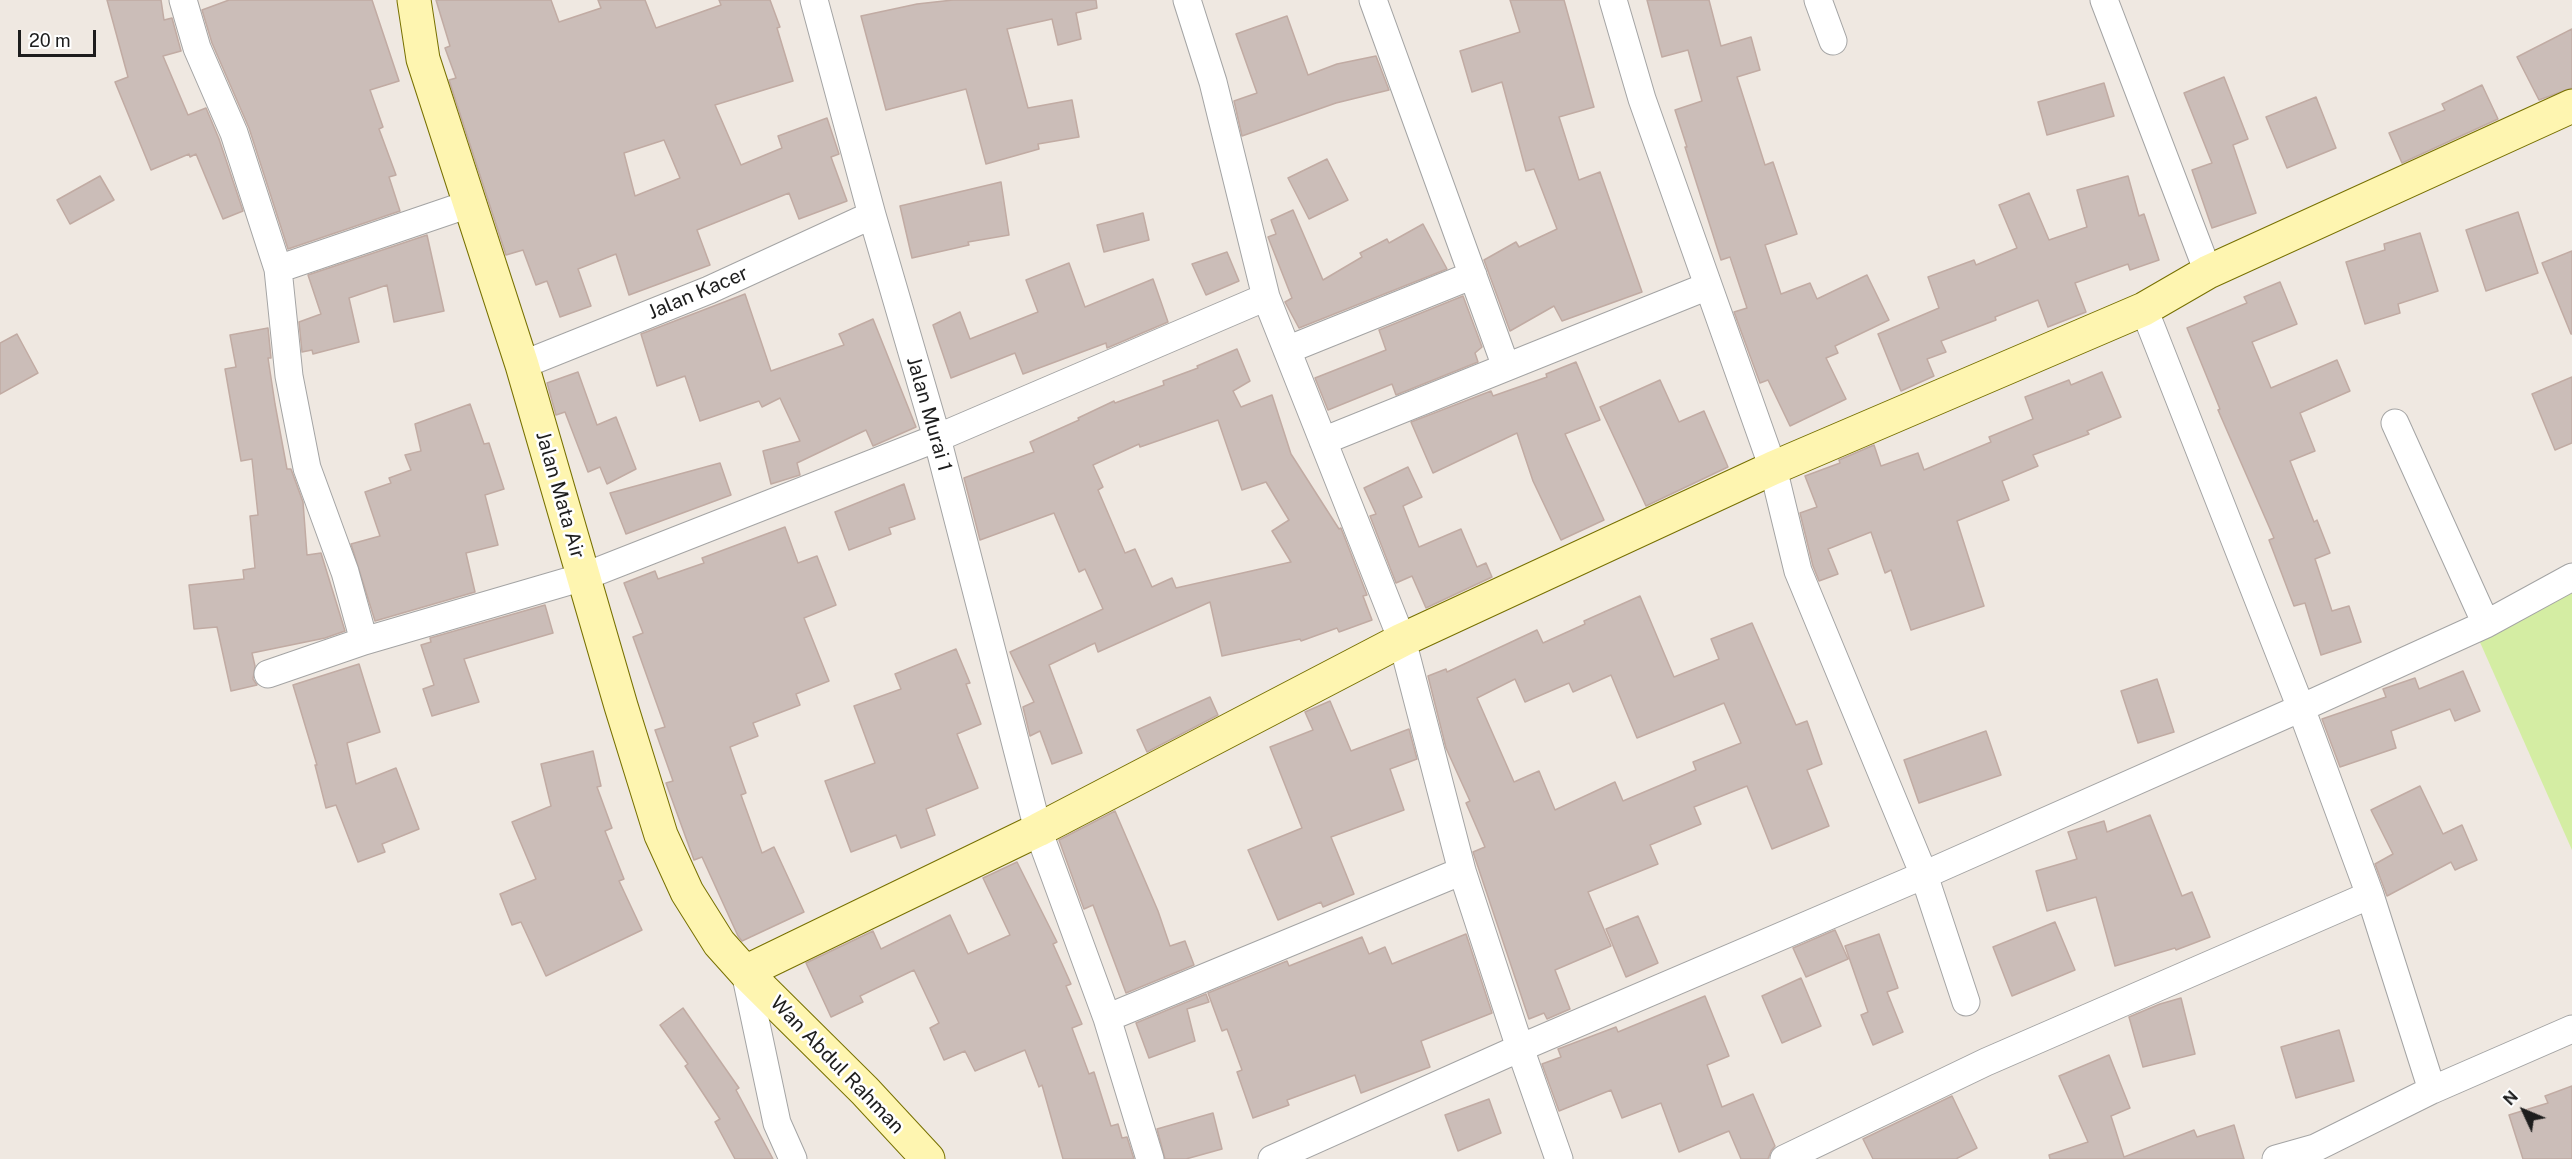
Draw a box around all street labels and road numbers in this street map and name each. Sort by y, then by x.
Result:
street label: Jalan Kacer [644,261,752,325]
street label: Jalan Murai 1 [901,354,957,474]
street label: Jalan Mata Air [530,429,590,561]
street label: Wan Abdul Rahman [765,991,909,1139]

